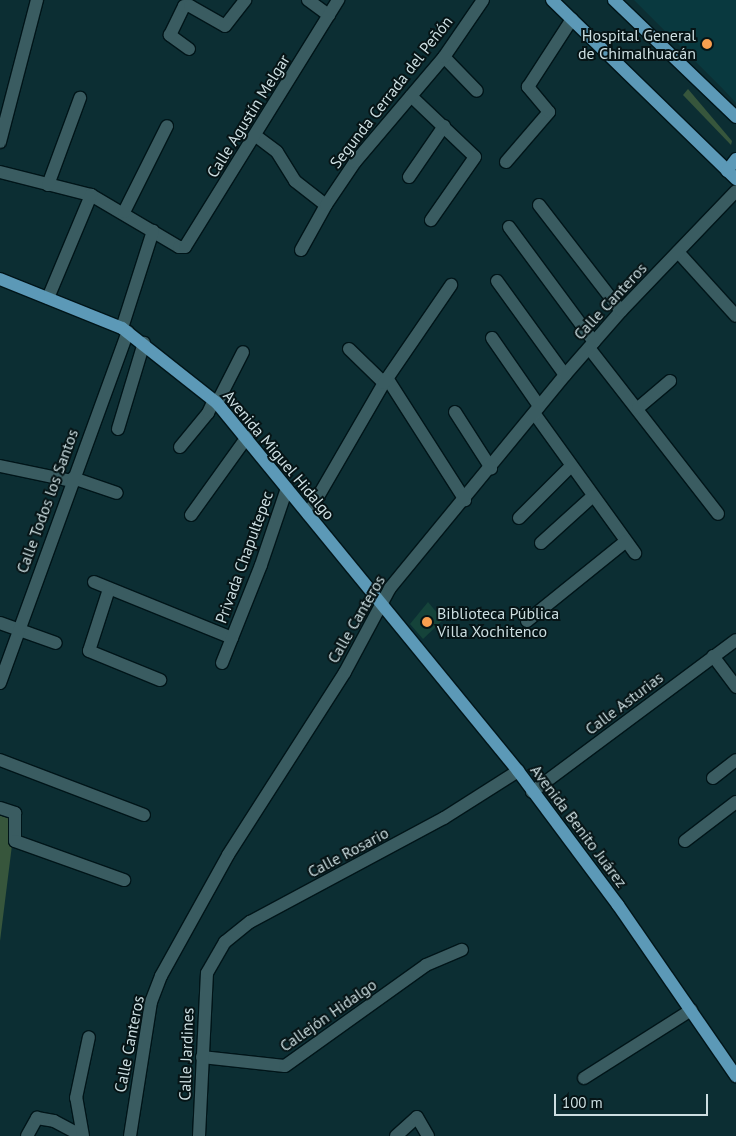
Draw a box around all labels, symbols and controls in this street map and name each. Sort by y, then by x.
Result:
street label: Segunda Cerrada del Peñón [326,12,456,172]
place label: Hospital General de Chimalhuacán [578,25,696,63]
marker: Hospital General de Chimalhuacán [700,37,714,51]
street label: Calle Agustín Melgar [202,51,294,181]
street label: Calle Canteros [569,259,651,343]
street label: Avenida Miguel Hidalgo [219,386,339,524]
street label: Calle Todos los Santos [12,426,82,576]
street label: Privada Chapultepec [211,488,277,626]
street label: Calle Canteros [323,572,389,666]
place label: Biblioteca Pública Villa Xochitenco [437,603,559,641]
marker: Biblioteca Pública Villa Xochitenco [421,616,433,628]
street label: Calle Asturias [581,667,667,739]
street label: Avenida Benito Juárez [527,761,631,891]
street label: Calle Rosario [304,823,392,881]
street label: Callejón Hidalgo [276,975,380,1055]
street label: Calle Canteros [110,994,148,1094]
street label: Calle Jardines [175,1007,197,1101]
scale bar [556,1084,710,1116]
text: 100 m [562,1093,603,1112]

